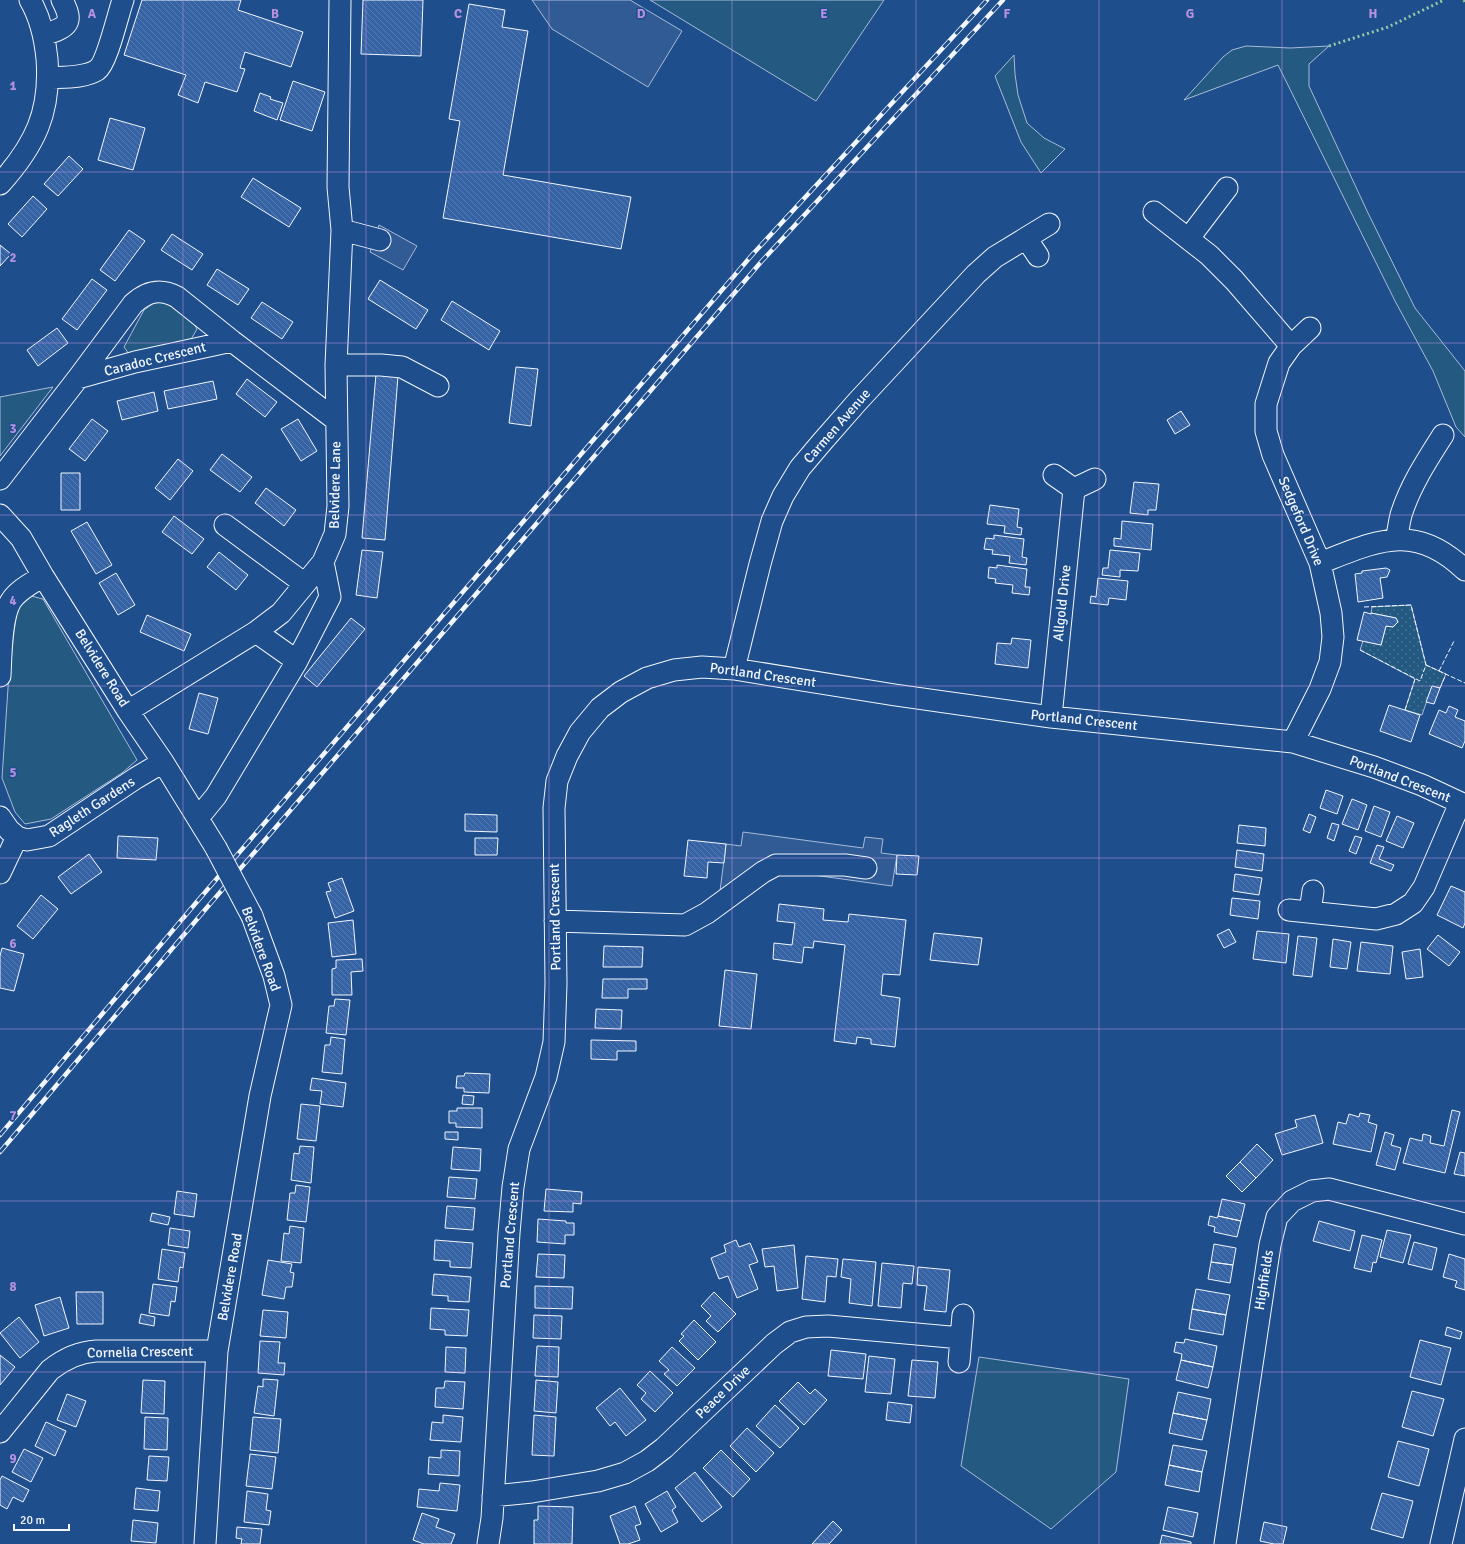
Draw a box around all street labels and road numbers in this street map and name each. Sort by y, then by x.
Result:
street label: Caradoc Crescent [102,338,208,380]
street label: Carmen Avenue [800,385,874,467]
street label: Belvidere Lane [326,441,344,529]
street label: Sedgeford Drive [1275,474,1327,568]
street label: Allgold Drive [1050,564,1074,642]
street label: Belvidere Road [71,626,133,710]
street label: Portland Crescent [709,659,817,691]
street label: Portland Crescent [1030,706,1138,734]
street label: Portland Crescent [1347,752,1453,806]
street label: Ragleth Gardens [46,773,138,841]
street label: Portland Crescent [546,863,564,971]
street label: Belvidere Road [238,904,284,994]
street label: Portland Crescent [497,1181,523,1289]
street label: Belvidere Road [214,1232,246,1322]
street label: Highfields [1251,1249,1277,1311]
street label: Cornelia Crescent [87,1343,193,1361]
street label: Peace Drive [692,1362,754,1422]

